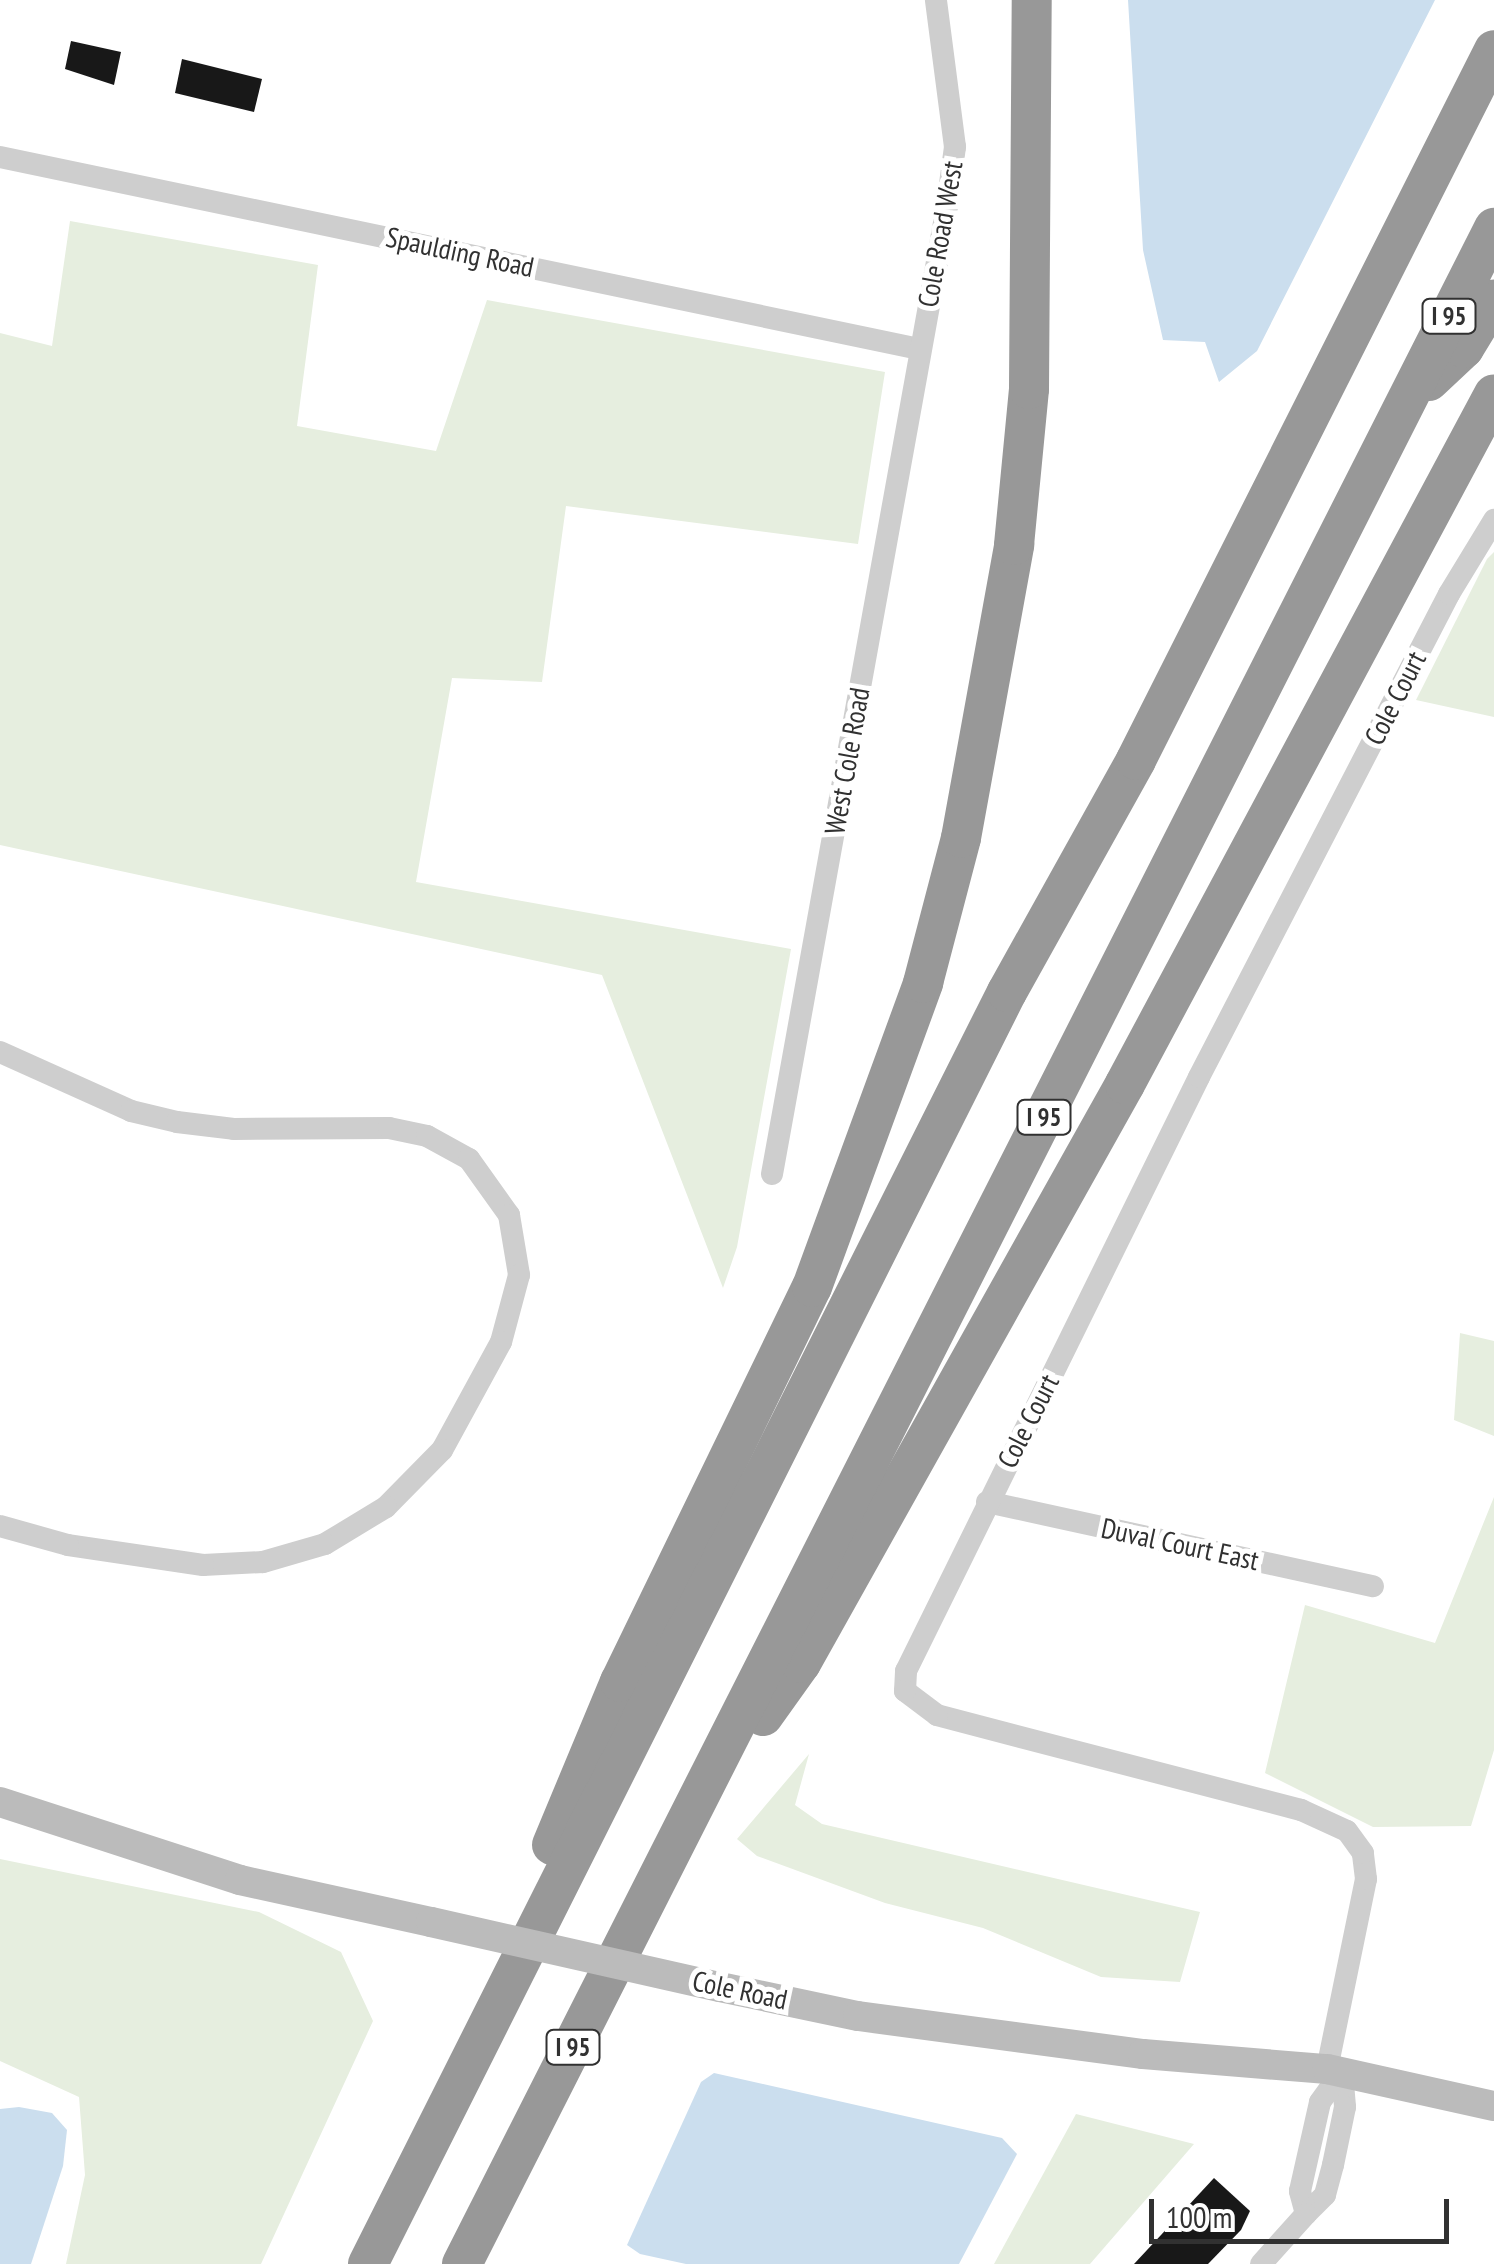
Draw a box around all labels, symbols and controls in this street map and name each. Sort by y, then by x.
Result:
street label: Cole Road West [911,158,969,310]
street label: Spaulding Road [383,220,537,284]
road number: I 95 [1422,296,1476,336]
street label: Cole Court [1357,646,1433,750]
street label: West Cole Road [818,685,876,837]
road number: I 95 [1016,1097,1072,1137]
street label: Cole Court [990,1369,1066,1473]
street label: Duval Court East [1098,1511,1262,1577]
street label: Cole Road [690,1964,790,2016]
road number: I 95 [546,2027,600,2067]
scale bar [1154,2179,1454,2241]
text: 100 m [1166,2197,1232,2236]

